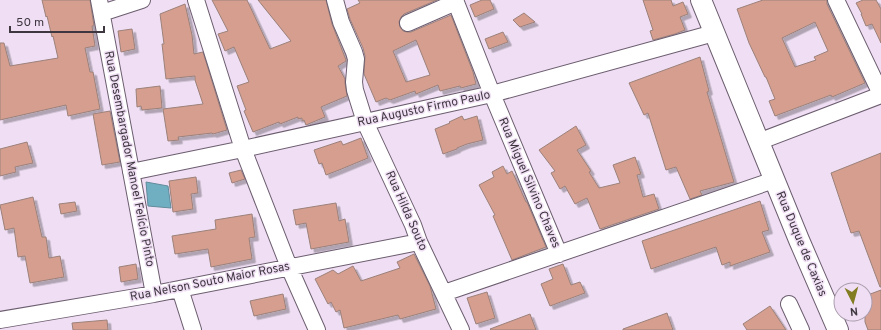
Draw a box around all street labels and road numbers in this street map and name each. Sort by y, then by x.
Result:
street label: Rua Desembargador Manoel Felício Pinto [100,50,158,269]
street label: Rua Augusto Firmo Paulo [356,87,492,131]
street label: Rua Miguel Silvino Chaves [494,115,564,251]
street label: Rua Hilda Souto [381,169,431,254]
street label: Rua Duque de Caxias [772,189,830,299]
street label: Rua Nelson Souto Maior Rosas [129,259,291,305]

